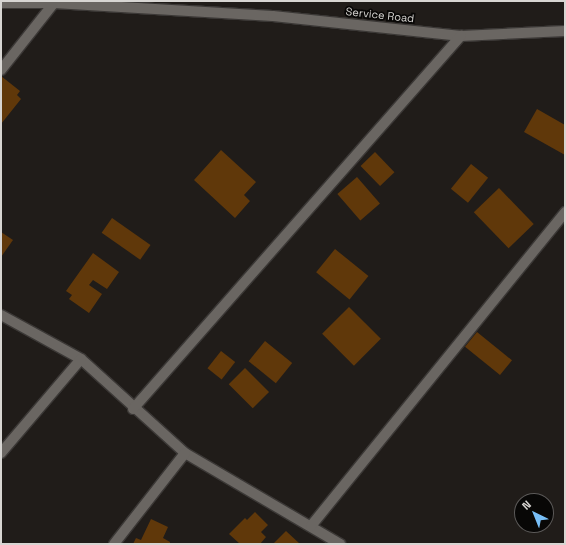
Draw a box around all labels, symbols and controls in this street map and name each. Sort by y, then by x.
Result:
street label: Service Road [345,5,415,25]
north arrow [514,493,554,533]
text: N [519,497,534,513]

